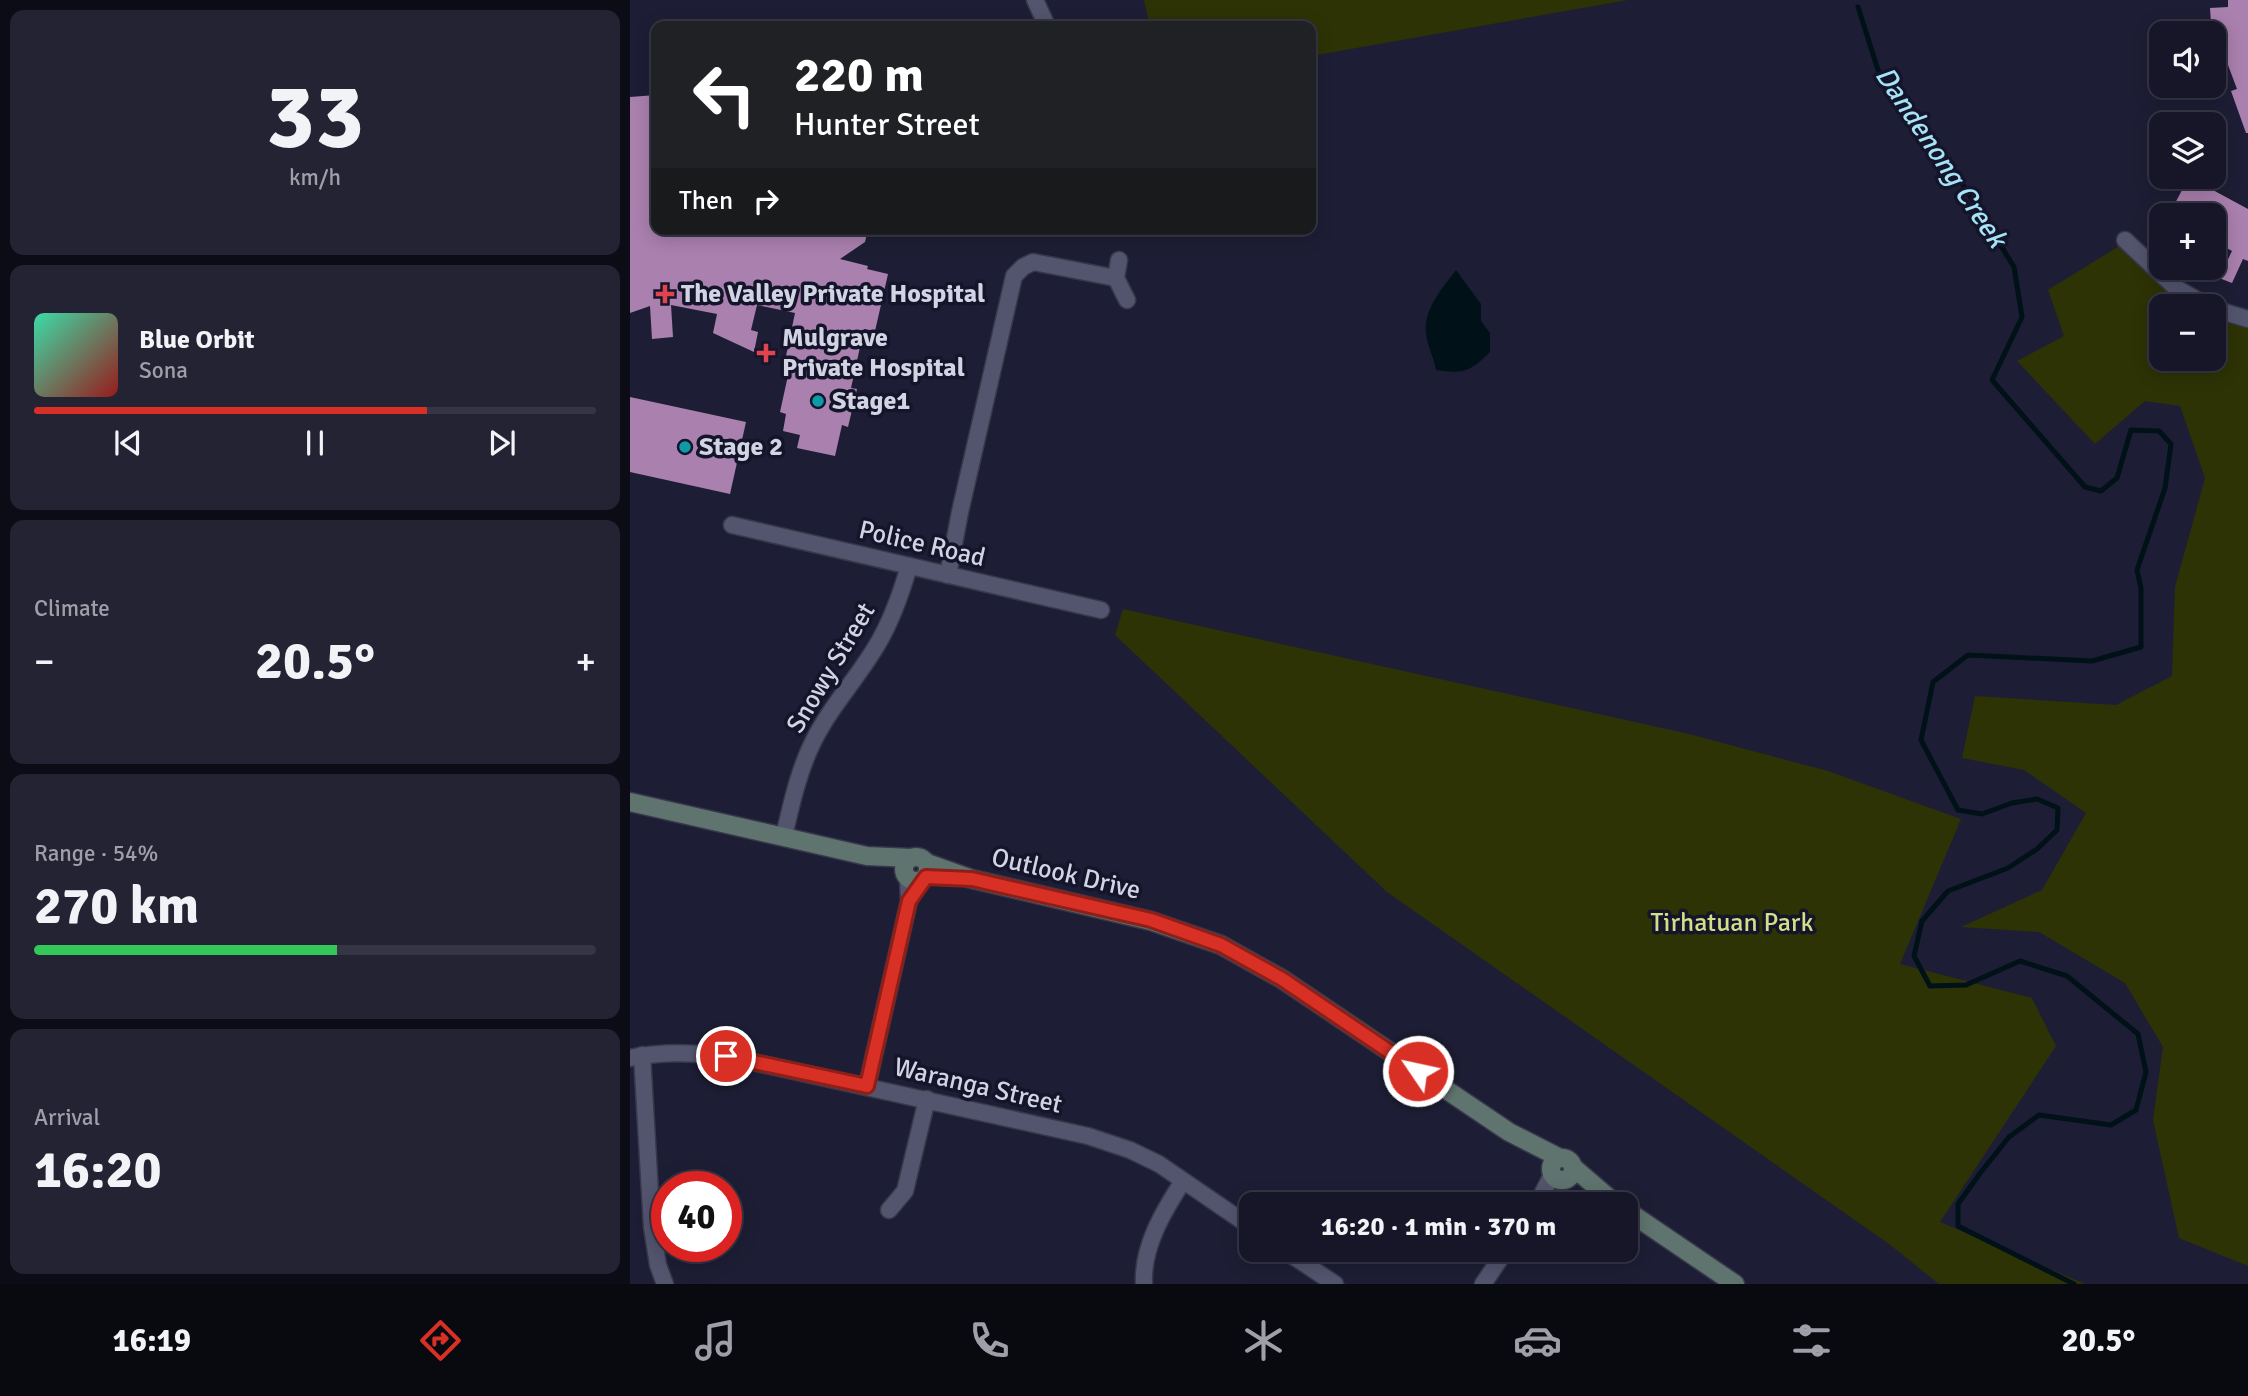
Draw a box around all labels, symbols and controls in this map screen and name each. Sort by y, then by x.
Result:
map controls [2149,21,2226,371]
button: sound [2149,21,2226,98]
text: 220 m [794,45,924,105]
icon: left [679,49,770,140]
water label: Dandenong Creek [1868,60,2016,256]
text: 33 [266,61,364,174]
text: Hunter Street [794,105,980,144]
button: layers [2149,112,2226,189]
text: km/h [289,163,341,192]
icon: right [747,182,785,220]
text: Then [679,185,733,217]
button: + [2149,203,2226,280]
place label: The Valley Private Hospital [681,278,985,310]
marker: The Valley Private Hospital [655,284,675,304]
button: − [2149,294,2226,371]
place label: Mulgrave Private Hospital [782,322,965,384]
text: Blue Orbit [139,324,255,356]
marker: Mulgrave Private Hospital [756,343,776,363]
text: Sona [139,356,188,385]
place label: Stage1 [832,385,910,417]
marker: Stage1 [810,393,826,409]
icon: previous [109,424,147,462]
icon: pause [296,424,334,462]
icon: next [483,424,521,462]
place label: Stage 2 [699,431,783,463]
marker: Stage 2 [677,439,693,455]
street label: Police Road [856,514,988,574]
text: Climate [34,594,110,623]
street label: Snowy Street [780,597,882,739]
text: 20.5° [255,629,375,693]
text: − [34,638,55,685]
text: + [575,638,596,685]
text: Range · 54% [34,839,158,868]
street label: Outlook Drive [988,841,1144,907]
text: 270 km [34,874,199,938]
park label: Tirhatuan Park [1651,907,1813,939]
pin [696,1026,756,1086]
position arrow [1381,1034,1455,1108]
icon: arrive [707,1037,745,1075]
street label: Waranga Street [891,1051,1065,1121]
text: Arrival [34,1103,100,1132]
text: 16:20 [34,1138,162,1202]
speed limit sign: 40 [651,1171,742,1262]
text: 16:20 · 1 min · 370 m [1321,1211,1556,1243]
icon: directions [416,1316,465,1365]
icon: music [691,1316,740,1365]
icon: phone [965,1316,1014,1365]
icon: climate [1239,1316,1288,1365]
icon: car [1513,1316,1562,1365]
icon: filters [1787,1316,1836,1365]
text: 16:19 [113,1321,191,1360]
text: 20.5° [2062,1321,2135,1360]

